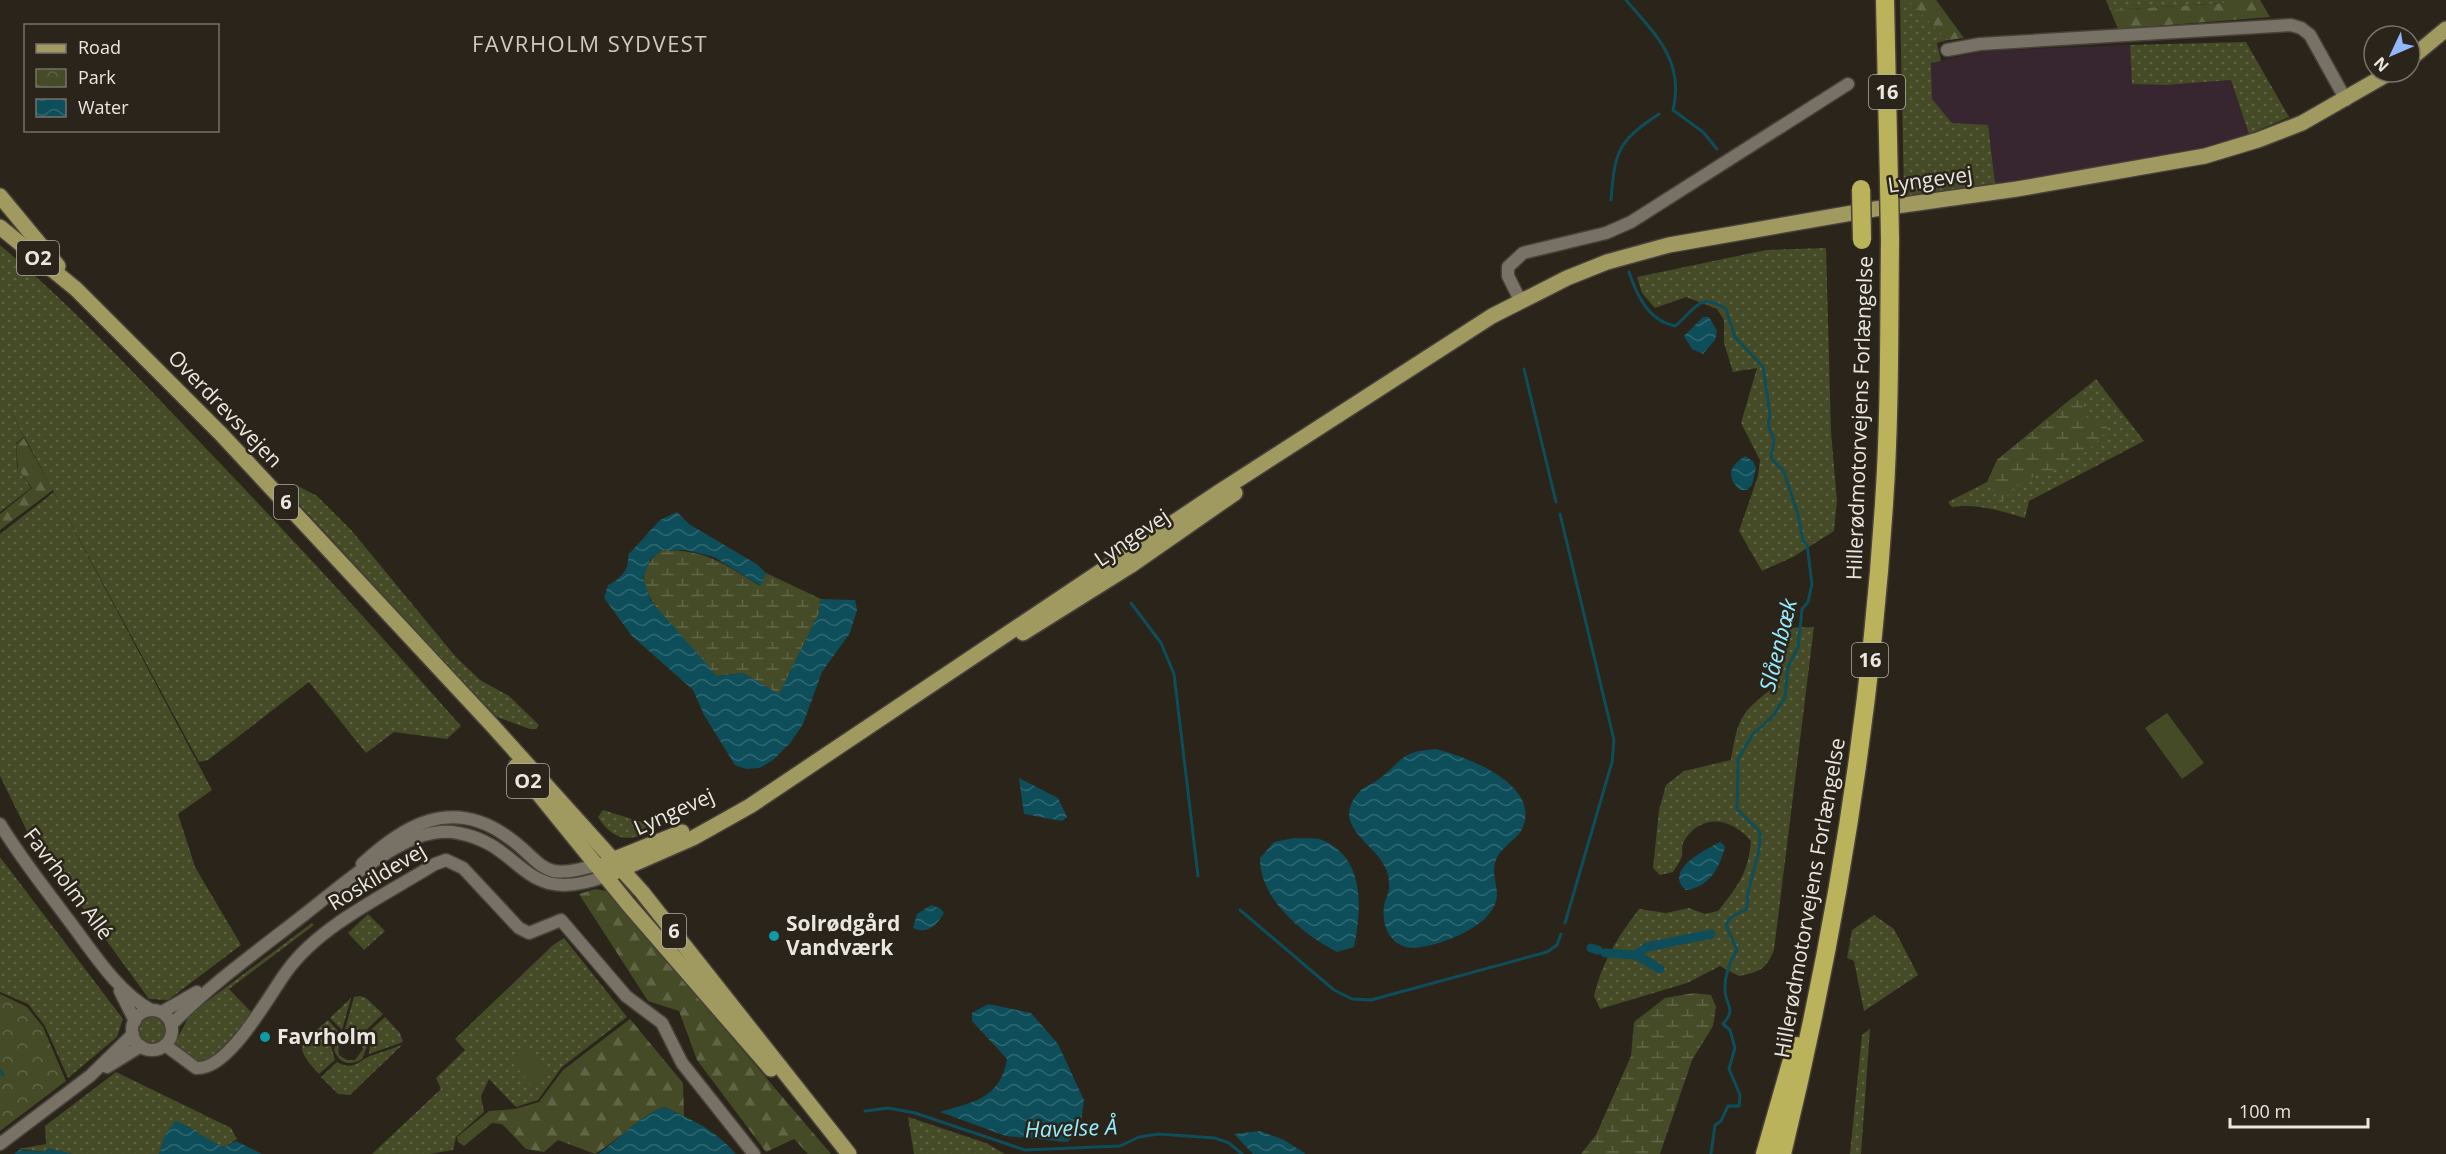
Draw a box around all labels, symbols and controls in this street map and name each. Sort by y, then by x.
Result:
legend [24,24,219,132]
north arrow [2362,24,2422,84]
district label: FAVRHOLM SYDVEST [472,28,708,58]
text: Road [78,35,121,59]
text: N [2369,52,2394,77]
text: Park [78,65,116,89]
road number: 16 [1869,75,1905,109]
text: Water [78,95,129,119]
street label: Lyngevej [1886,159,1974,199]
road number: O2 [17,241,59,275]
street label: Hillerødmotorvejens Forlængelse [1839,255,1879,581]
street label: Overdrevsvejen [162,343,289,473]
road number: 6 [274,485,298,519]
street label: Lyngevej [1088,502,1175,573]
water label: Slåenbæk [1751,594,1803,694]
road number: 16 [1852,643,1888,677]
street label: Hillerødmotorvejens Forlængelse [1767,736,1851,1060]
road number: O2 [507,764,549,798]
street label: Lyngevej [629,781,718,841]
street label: Favrholm Allé [18,822,120,945]
street label: Roskildevej [322,836,431,916]
place label: Solrødgård Vandværk [786,909,900,961]
road number: 6 [662,914,686,948]
marker: Solrødgård Vandværk [767,929,781,943]
place label: Favrholm [277,1022,377,1050]
marker: Favrholm [258,1030,272,1044]
scale bar [2230,1091,2368,1129]
text: 100 m [2239,1099,2291,1123]
water label: Havelse Å [1024,1110,1118,1144]

